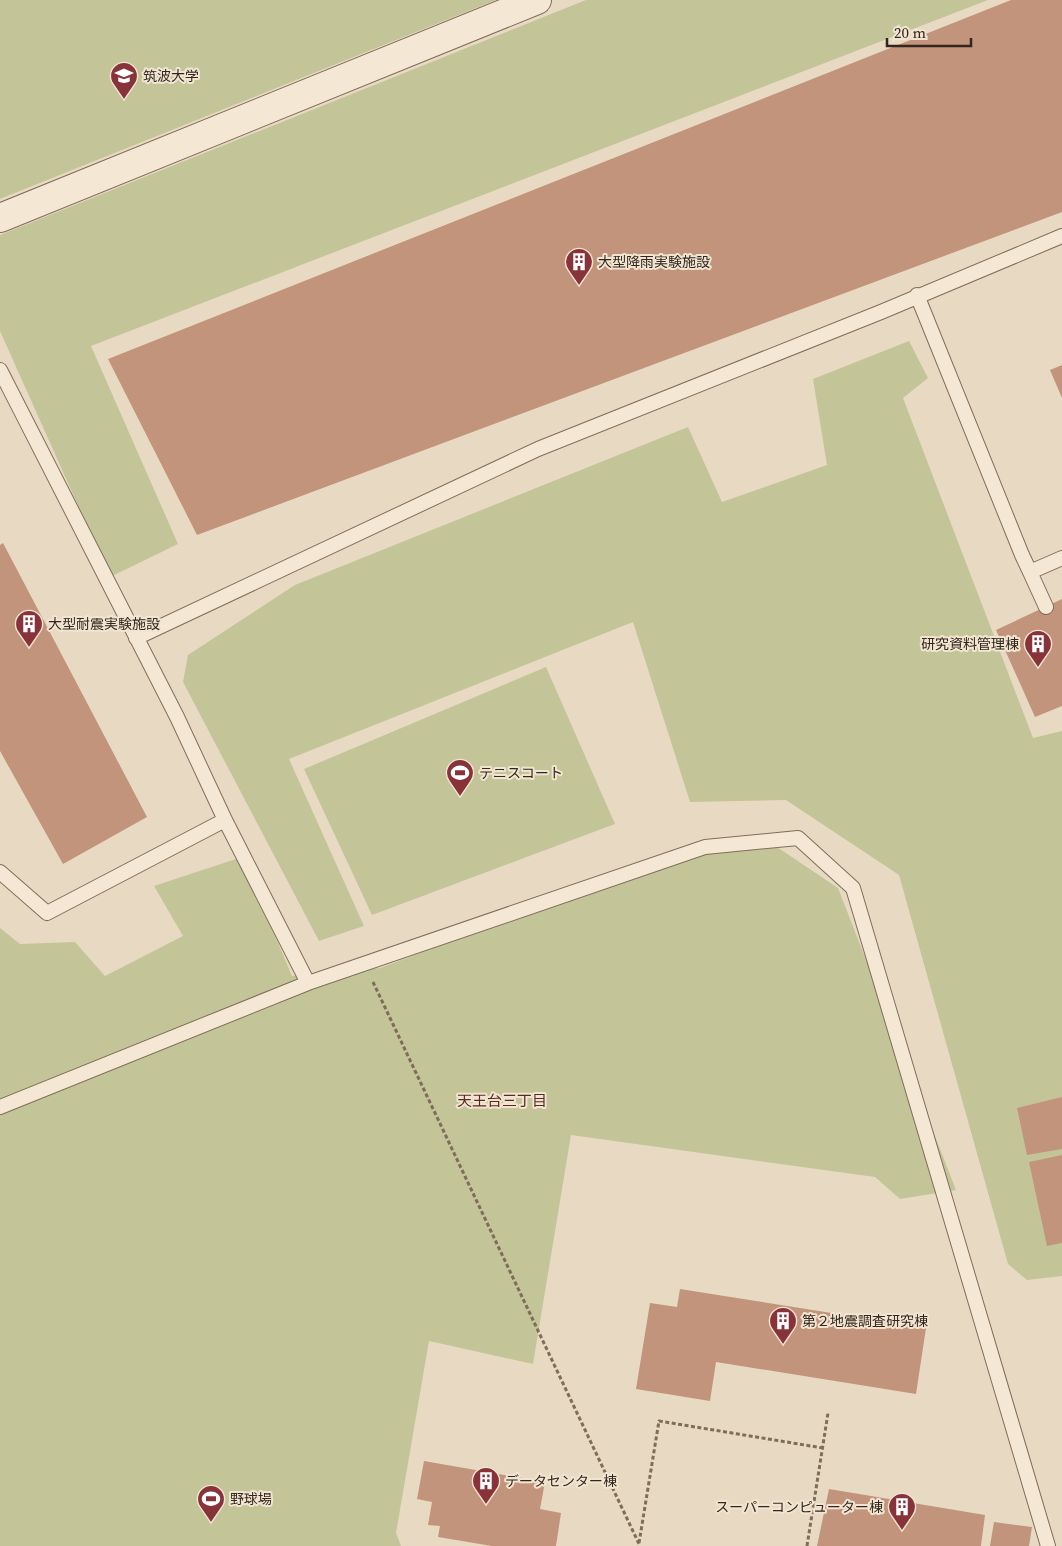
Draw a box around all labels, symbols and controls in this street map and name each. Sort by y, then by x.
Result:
scale bar [887,15,971,47]
text: 20 m [894,22,926,43]
school or university icon: 筑波大学 [109,61,139,100]
place label: 筑波大学 [143,66,199,86]
building icon: 大型降雨実験施設 [564,247,594,286]
place label: 大型降雨実験施設 [598,252,710,272]
building icon: 大型耐震実験施設 [14,609,44,648]
place label: 大型耐震実験施設 [48,614,160,634]
building icon: 研究資料管理棟 [1023,629,1053,668]
place label: 研究資料管理棟 [921,634,1019,654]
sports icon: テニスコート [445,758,475,797]
place label: テニスコート [479,763,563,783]
district label: 天王台三丁目 [457,1090,547,1111]
building icon: 第２地震調査研究棟 [768,1306,798,1345]
place label: 第２地震調査研究棟 [802,1311,928,1331]
building icon: データセンター棟 [471,1466,501,1505]
place label: データセンター棟 [505,1471,617,1491]
sports icon: 野球場 [196,1484,226,1523]
place label: 野球場 [230,1489,272,1509]
building icon: スーパーコンピューター棟 [887,1492,917,1531]
place label: スーパーコンピューター棟 [715,1497,883,1517]

